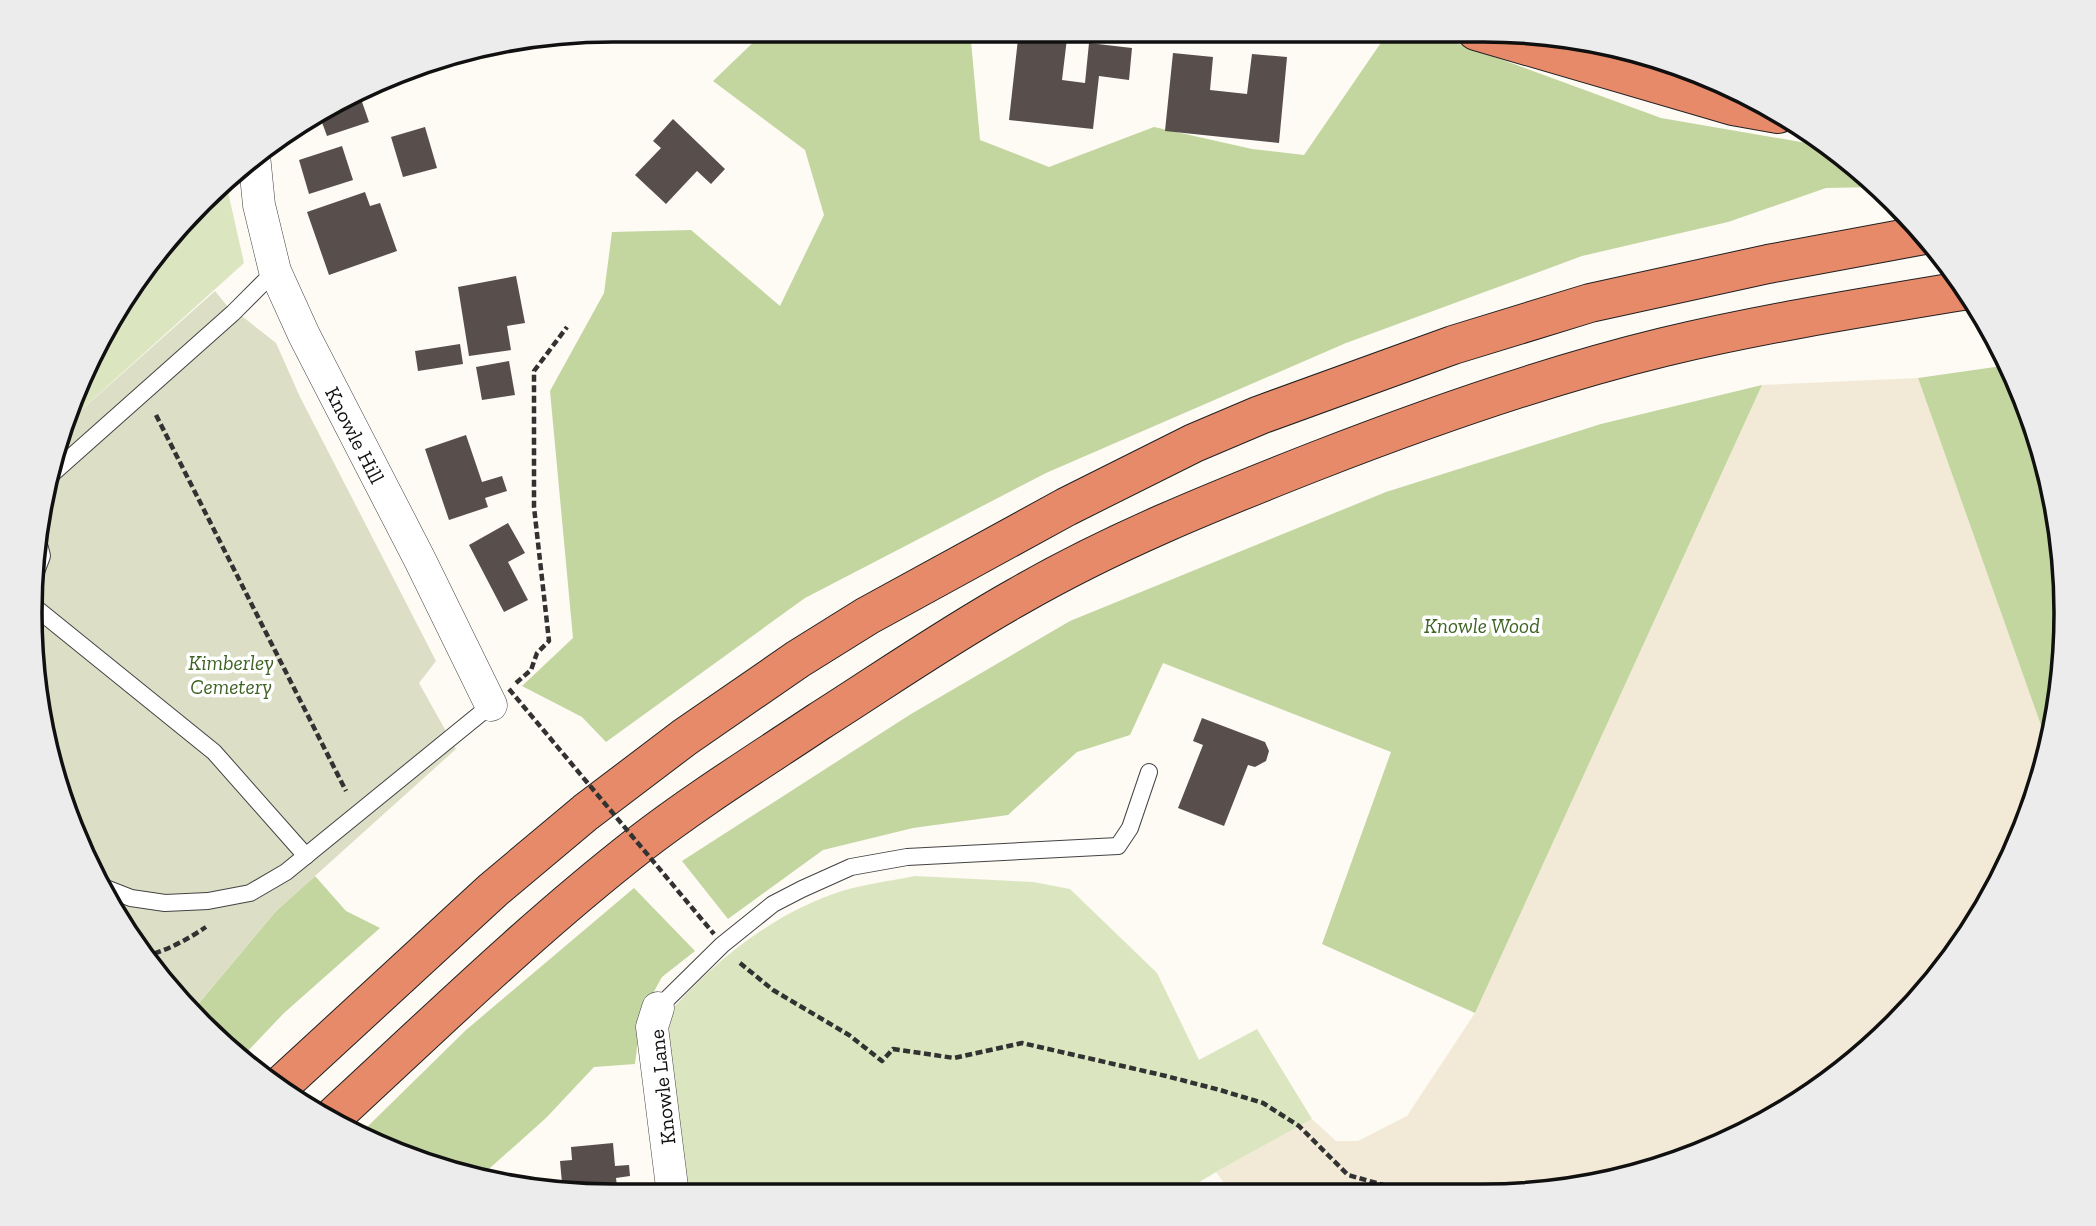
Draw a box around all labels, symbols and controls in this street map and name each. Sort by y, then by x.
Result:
street label: Knowle Hill [320,383,390,488]
park label: Knowle Wood [1424,613,1540,638]
park label: Kimberley Cemetery [188,650,274,699]
street label: Knowle Lane [644,1028,680,1146]

